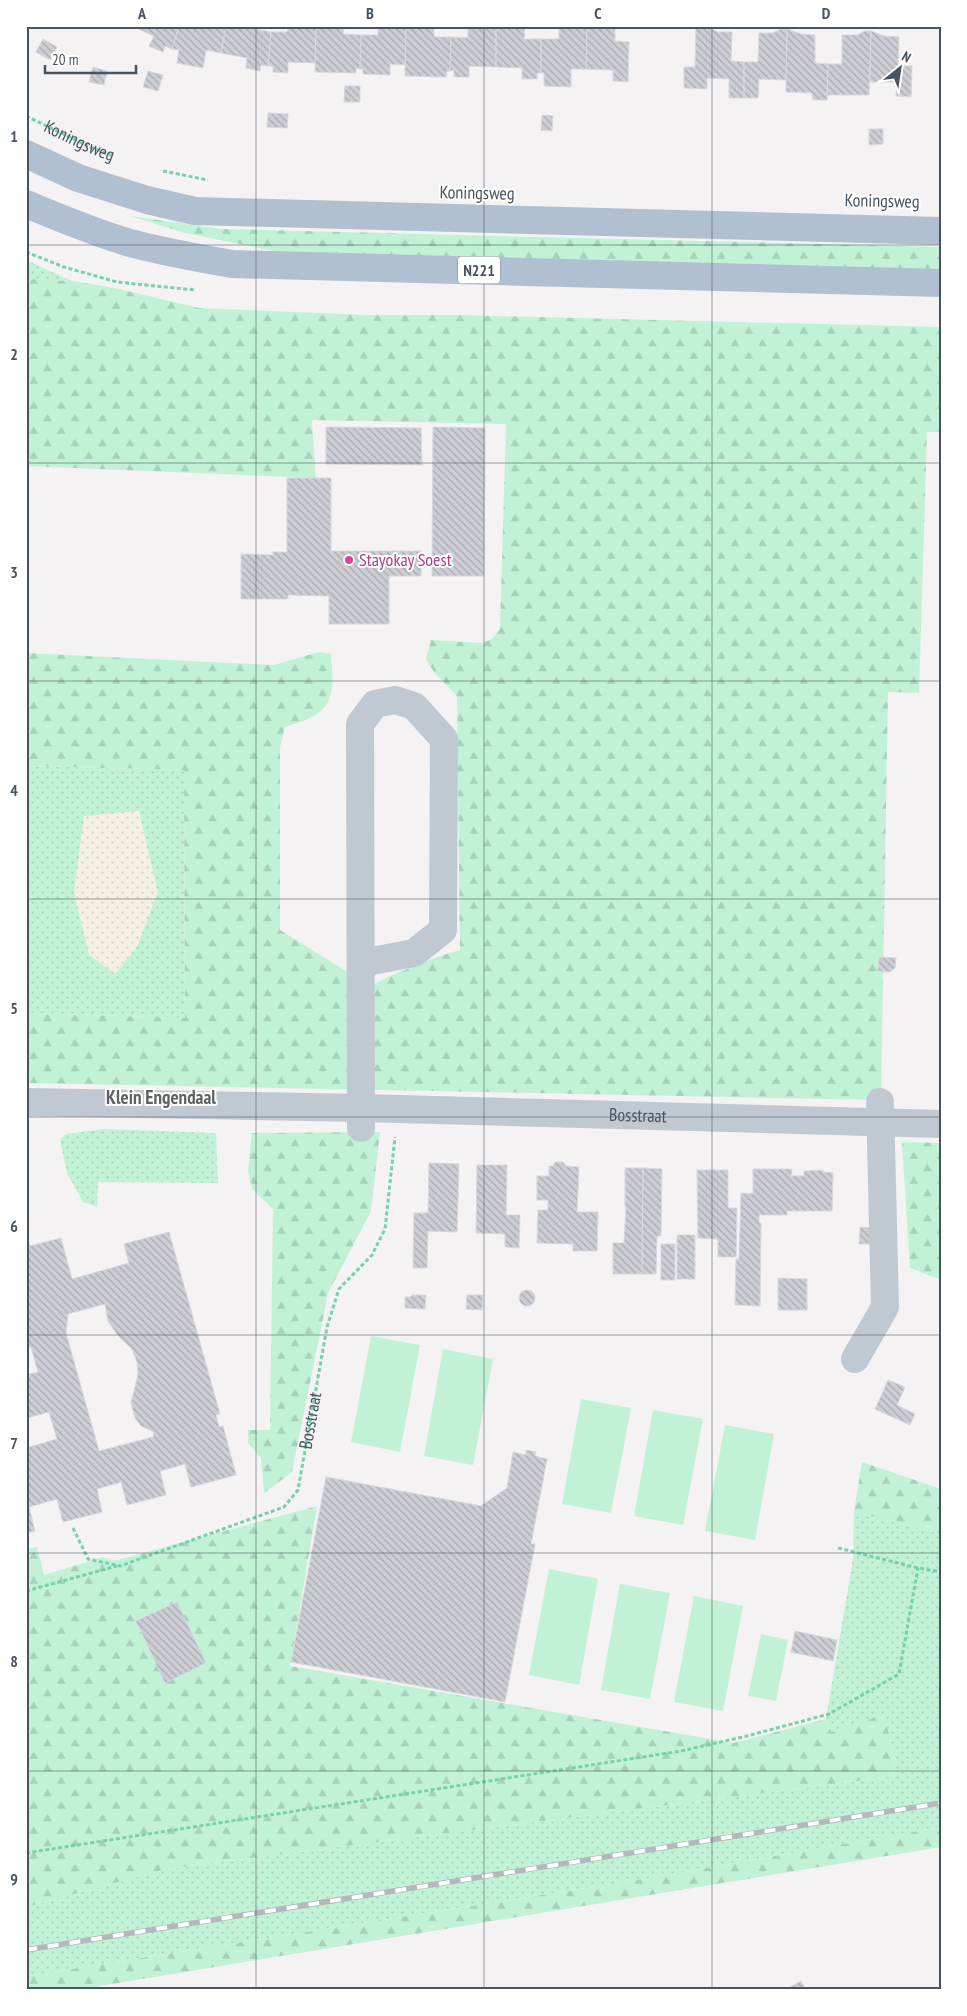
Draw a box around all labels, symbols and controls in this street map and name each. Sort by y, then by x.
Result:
text: A [137,3,147,23]
text: B [366,3,374,23]
text: C [594,3,602,23]
text: D [822,3,831,23]
scale bar [45,42,136,74]
north arrow [874,42,924,92]
text: N [899,47,914,66]
text: 20 m [52,50,78,69]
street label: Koningsweg [41,115,118,166]
text: 1 [10,126,18,146]
street label: Koningsweg [439,180,515,205]
street label: Koningsweg [844,188,920,213]
road number: N221 [458,256,500,284]
text: 2 [10,344,18,364]
place label: Stayokay Soest [359,548,452,571]
marker: Stayokay Soest [343,554,355,566]
text: 3 [10,562,18,582]
text: 4 [10,780,18,800]
text: 5 [10,998,18,1018]
district label: Klein Engendaal [106,1085,216,1109]
street label: Bosstraat [609,1103,667,1127]
text: 6 [10,1216,18,1236]
street label: Bosstraat [293,1390,326,1451]
text: 7 [10,1433,18,1453]
text: 8 [10,1651,18,1671]
text: 9 [10,1869,18,1889]

